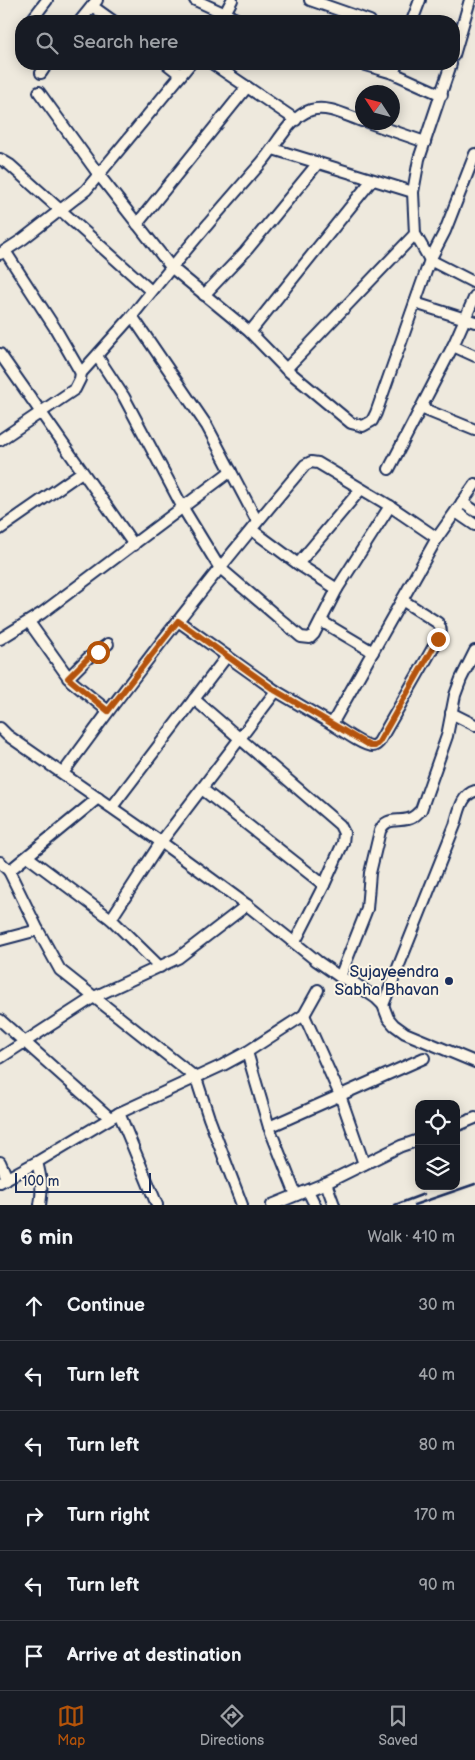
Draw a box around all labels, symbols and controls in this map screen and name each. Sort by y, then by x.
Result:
search box [15,15,460,70]
icon: search [33,29,61,57]
text: Search here [73,31,178,54]
north arrow [355,85,400,130]
route end [427,628,450,651]
route start [87,641,110,664]
place label: Sujayeendra Sabha Bhavan [335,963,439,1000]
marker: Sujayeendra Sabha Bhavan [443,975,455,987]
map controls [415,1100,460,1190]
button: locate [415,1100,460,1145]
button: layers [415,1145,460,1190]
scale bar [15,1170,151,1193]
text: 100 m [22,1173,59,1190]
text: 6 min [20,1225,73,1250]
text: Walk · 410 m [368,1228,455,1247]
icon: ahead [20,1292,48,1320]
text: Continue [67,1294,145,1317]
text: 30 m [418,1296,455,1315]
icon: left [20,1362,48,1390]
text: Turn left [67,1364,139,1387]
text: 40 m [418,1366,455,1385]
icon: left [20,1432,48,1460]
text: Turn left [67,1434,139,1457]
text: 80 m [419,1436,455,1455]
icon: right [20,1502,48,1530]
text: Turn right [67,1504,150,1527]
text: 170 m [414,1506,455,1525]
icon: left [20,1572,48,1600]
text: Turn left [67,1574,139,1597]
text: 90 m [419,1576,455,1595]
icon: arrive [20,1642,48,1670]
text: Arrive at destination [67,1644,242,1667]
tab: Map [57,1702,85,1749]
tab: Directions [200,1702,264,1749]
tab: Saved [378,1702,418,1749]

